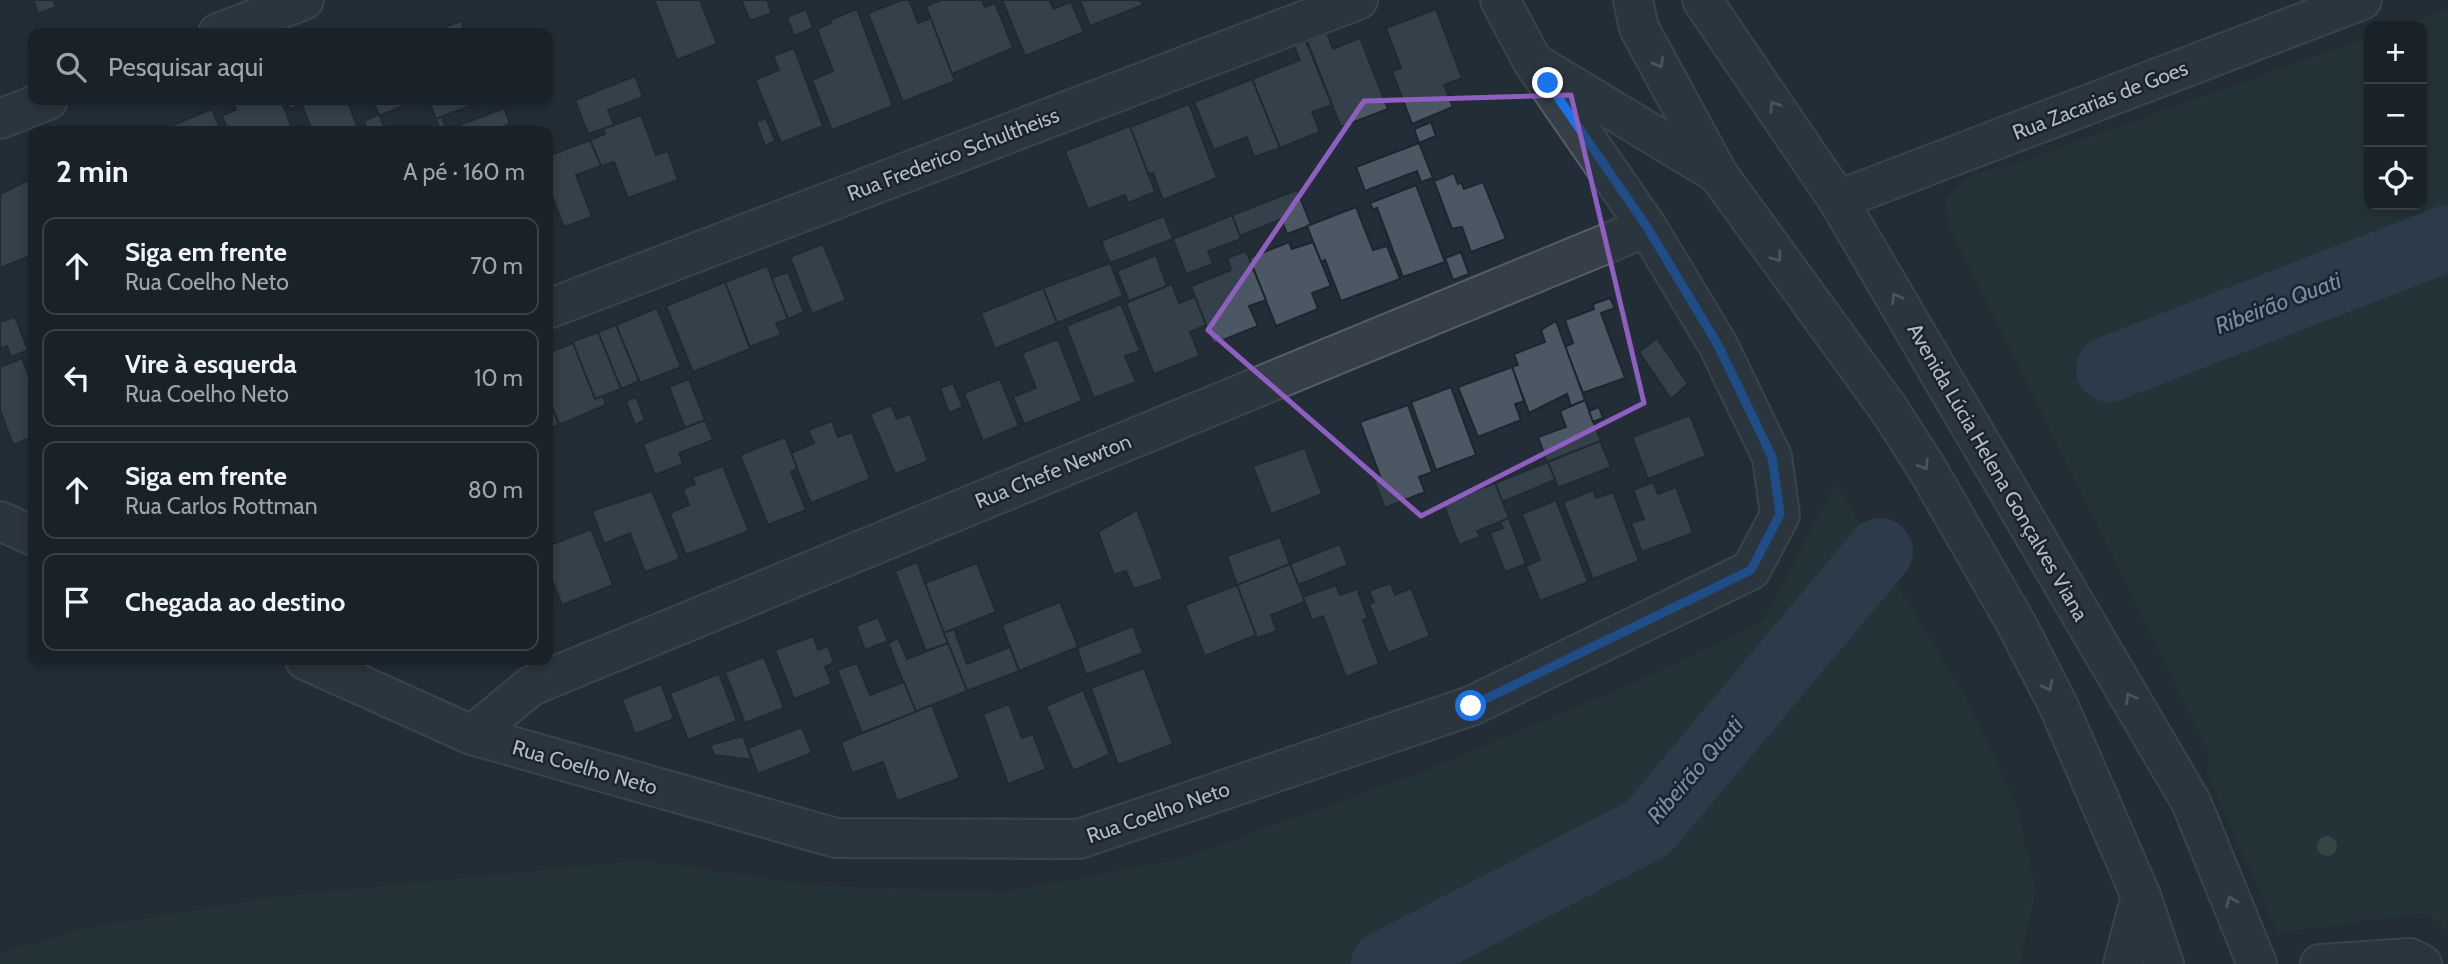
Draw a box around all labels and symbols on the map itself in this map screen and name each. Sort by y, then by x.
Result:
one-way arrow [1651,55,1664,68]
street label: Rua Zacarias de Goes [2009,55,2192,145]
route end [1532,67,1563,98]
one-way arrow [1770,101,1782,114]
street label: Rua Frederico Schultheiss [844,102,1063,206]
one-way arrow [1768,249,1781,262]
water label: Ribeirão Quati [2211,266,2346,340]
one-way arrow [1891,293,1904,306]
street label: Avenida Lúcia Helena Gonçalves Viana [1902,319,2094,625]
street label: Rua Chefe Newton [971,428,1135,514]
one-way arrow [1916,458,1929,471]
one-way arrow [2040,678,2054,691]
route start [1455,690,1486,721]
one-way arrow [2125,692,2138,705]
water label: Ribeirão Quati [1641,710,1750,829]
street label: Rua Coelho Neto [510,734,660,800]
street label: Rua Coelho Neto [1083,776,1233,848]
one-way arrow [2226,895,2240,907]

